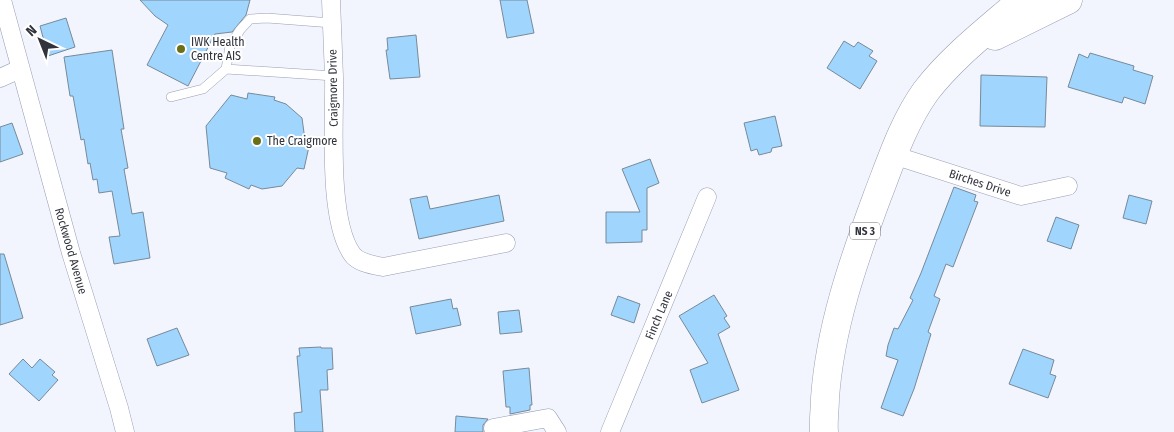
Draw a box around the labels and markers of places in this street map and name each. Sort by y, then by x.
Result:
place label: IWK Health Centre AIS [191,35,245,63]
marker: IWK Health Centre AIS [175,43,187,55]
place label: The Craigmore [267,134,337,148]
marker: The Craigmore [251,135,263,147]

